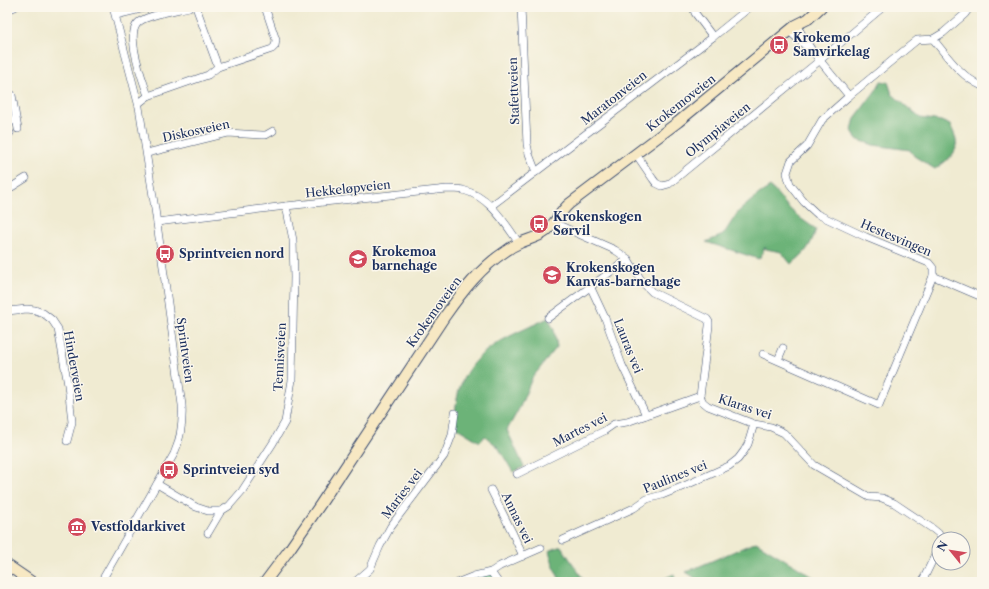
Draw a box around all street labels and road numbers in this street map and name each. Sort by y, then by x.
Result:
street label: Stafettveien [505,56,522,125]
street label: Maratonveien [578,67,650,128]
street label: Krokemoveien [643,71,719,134]
street label: Olympiaveien [682,99,753,160]
street label: Diskosveien [161,116,231,145]
street label: Hekkeløpveien [304,177,392,200]
street label: Hestesvingen [858,216,935,260]
street label: Krokemoveien [403,273,465,350]
street label: Sprintveien [173,316,198,384]
street label: Lauras vei [611,316,646,376]
street label: Tennisveien [270,322,289,392]
street label: Hinderveien [61,330,88,403]
street label: Klaras vei [717,391,774,422]
street label: Martes vei [550,409,610,450]
street label: Paulines vei [641,457,709,496]
street label: Maries vei [378,466,425,522]
street label: Annas vei [498,489,536,546]

